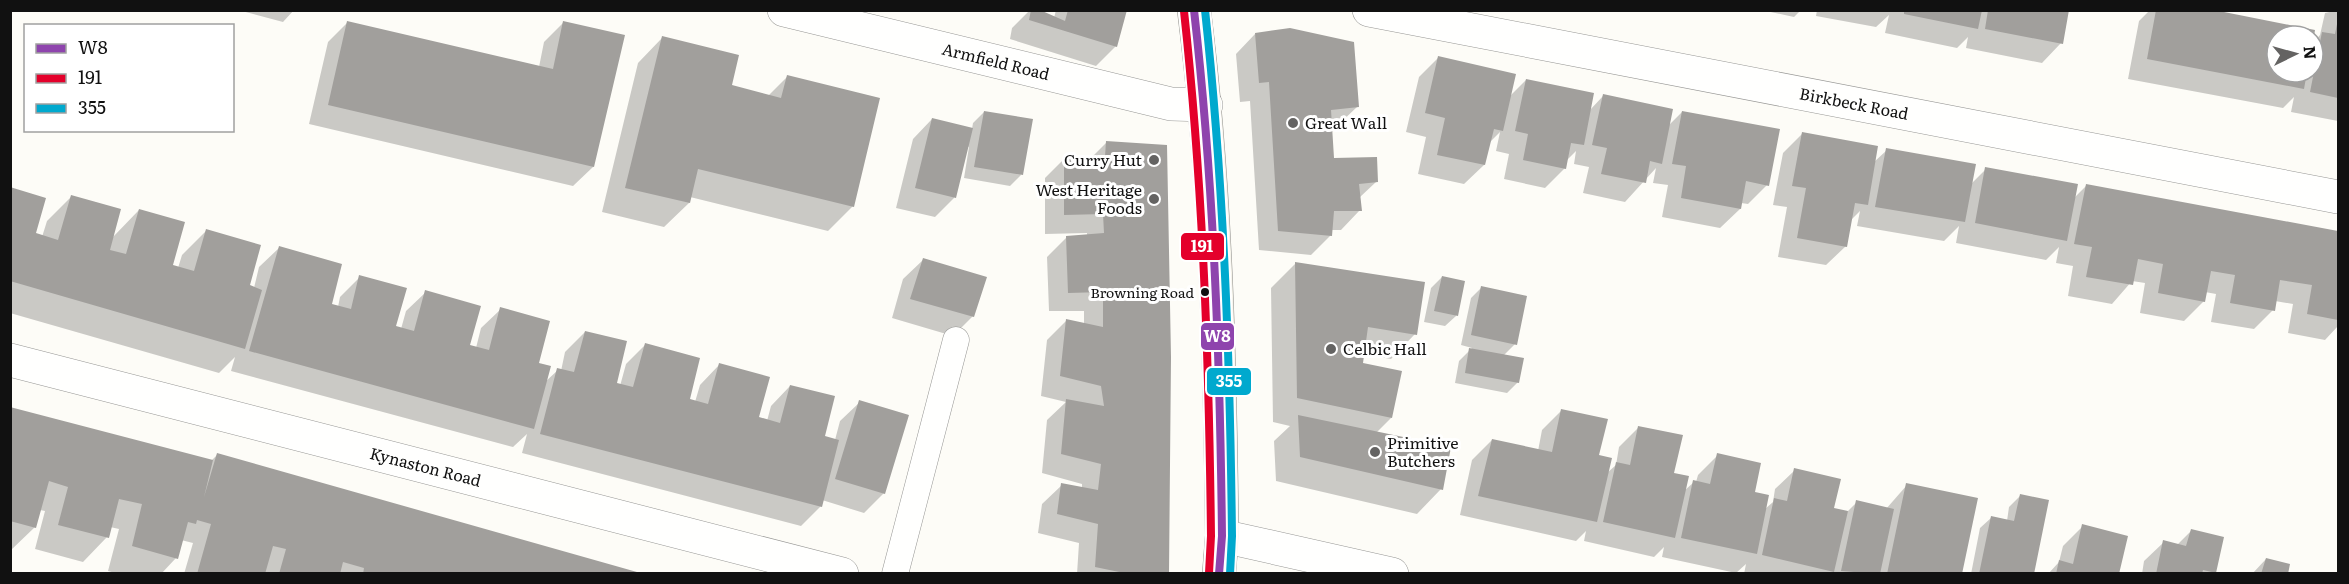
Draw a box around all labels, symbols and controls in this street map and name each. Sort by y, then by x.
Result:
legend [24,24,234,132]
north arrow [2265,24,2325,84]
text: W8 [78,33,108,60]
street label: Armfield Road [940,36,1053,85]
text: N [2298,45,2323,60]
text: 191 [78,63,102,90]
street label: Birkbeck Road [1798,80,1911,125]
text: 355 [78,93,106,120]
place label: Great Wall [1305,110,1387,134]
marker: Great Wall [1286,116,1300,130]
place label: Curry Hut [1064,147,1143,171]
marker: Curry Hut [1147,153,1161,167]
place label: West Heritage Foods [1035,177,1142,219]
marker: West Heritage Foods [1147,192,1161,206]
line badge: 191 [1180,232,1225,261]
text: 191 [1191,233,1214,257]
place label: Browning Road [1090,282,1194,302]
marker: Browning Road [1199,286,1211,298]
line badge: W8 [1200,322,1235,351]
text: W8 [1203,323,1231,347]
place label: Celbic Hall [1343,336,1427,360]
marker: Celbic Hall [1324,342,1338,356]
line badge: 355 [1206,367,1252,396]
text: 355 [1216,368,1242,392]
place label: Primitive Butchers [1387,430,1459,472]
street label: Kynaston Road [367,440,484,492]
marker: Primitive Butchers [1368,445,1382,459]

